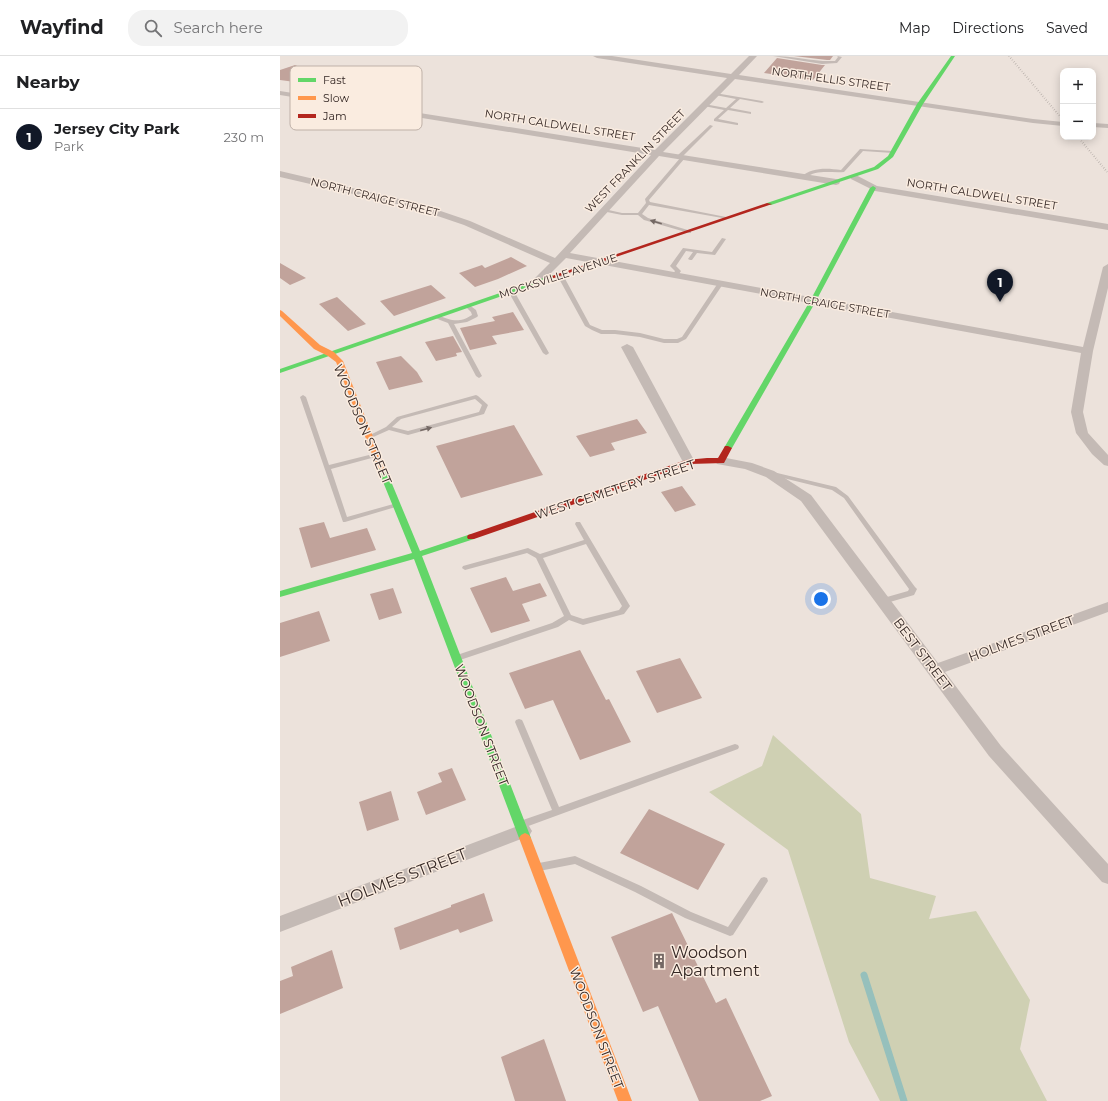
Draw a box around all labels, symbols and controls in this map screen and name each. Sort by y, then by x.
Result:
search box [128,10,408,46]
text: Wayfind [20,16,104,39]
icon: search [142,17,164,39]
text: Search here [174,18,263,37]
text: Map [899,19,930,37]
text: Directions [952,19,1024,37]
text: Saved [1046,19,1088,37]
street label: NORTH ELLIS STREET [771,64,892,94]
legend [290,66,422,130]
map controls [1060,68,1096,140]
button: + [1060,68,1096,104]
text: Nearby [16,72,80,92]
text: Fast [323,73,347,87]
text: Slow [323,91,349,105]
button: − [1060,104,1096,140]
street label: NORTH CALDWELL STREET [484,106,637,144]
street label: WEST FRANKLIN STREET [582,106,689,216]
text: Jam [322,109,347,123]
text: Jersey City Park [54,119,180,138]
text: 1 [26,129,32,145]
text: 230 m [223,129,264,145]
text: Park [54,138,84,154]
street label: NORTH CRAIGE STREET [309,174,441,220]
street label: NORTH CALDWELL STREET [906,175,1059,213]
one-way arrow [650,219,662,225]
street label: MOCKSVILLE AVENUE [497,250,619,302]
pin: 1 [987,269,1013,302]
street label: NORTH CRAIGE STREET [759,285,892,321]
street label: WOODSON STREET [330,361,396,487]
one-way arrow [419,425,432,431]
street label: WEST CEMETERY STREET [533,455,698,522]
your location [811,589,831,609]
street label: HOLMES STREET [966,611,1076,665]
street label: BEST STREET [890,615,956,694]
street label: WOODSON STREET [451,662,513,789]
street label: HOLMES STREET [335,844,470,911]
place label: Woodson Apartment [671,943,760,980]
building icon: Woodson Apartment [650,952,668,970]
street label: WOODSON STREET [566,965,628,1092]

